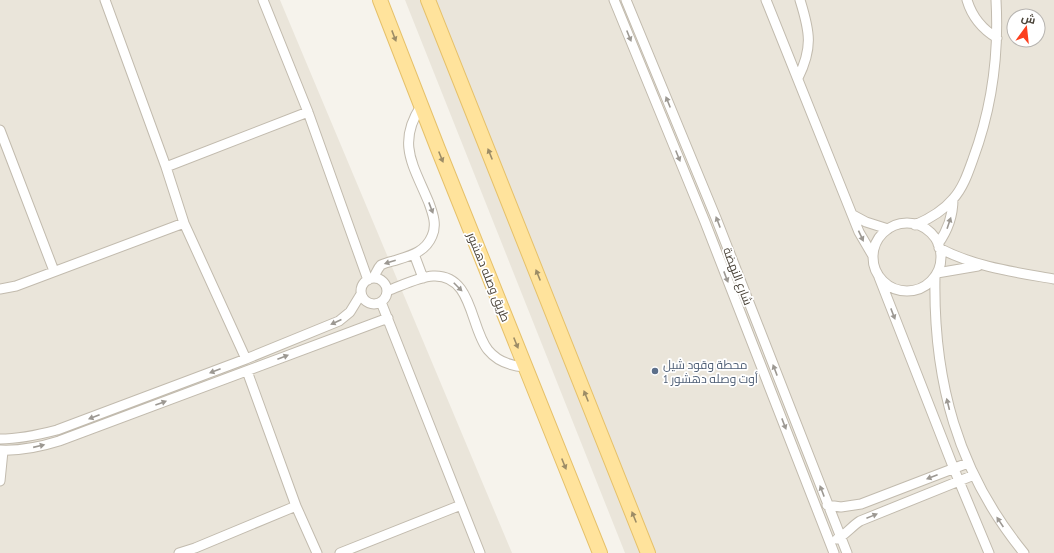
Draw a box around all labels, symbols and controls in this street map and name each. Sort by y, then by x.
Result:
north arrow [1006,8,1046,48]
text: ش [1020,10,1037,27]
one-way arrow [391,31,397,43]
one-way arrow [626,31,632,42]
one-way arrow [665,96,672,108]
one-way arrow [487,148,493,160]
one-way arrow [675,151,681,162]
one-way arrow [439,152,445,164]
one-way arrow [428,202,434,214]
one-way arrow [714,216,720,228]
one-way arrow [947,217,953,229]
street label: طريق وصله دهشور [464,229,514,324]
one-way arrow [858,230,864,242]
street label: شارع النهضة [719,245,756,308]
one-way arrow [384,259,396,265]
one-way arrow [535,268,541,280]
one-way arrow [724,272,730,284]
one-way arrow [453,282,463,292]
one-way arrow [891,308,897,320]
one-way arrow [330,319,341,325]
one-way arrow [513,337,519,349]
one-way arrow [277,354,289,360]
place label: محطة وقود شيل أوت وصله دهشور 1 [663,357,758,386]
one-way arrow [771,363,777,375]
marker: محطة وقود شيل أوت وصله دهشور 1 [650,366,660,376]
one-way arrow [209,368,221,374]
one-way arrow [583,390,589,401]
one-way arrow [945,398,951,410]
one-way arrow [155,399,167,405]
one-way arrow [87,414,99,420]
one-way arrow [781,419,787,431]
one-way arrow [32,443,45,449]
one-way arrow [562,458,568,470]
one-way arrow [925,475,937,481]
one-way arrow [818,484,824,496]
one-way arrow [630,510,636,522]
one-way arrow [867,512,879,518]
one-way arrow [997,516,1004,528]

